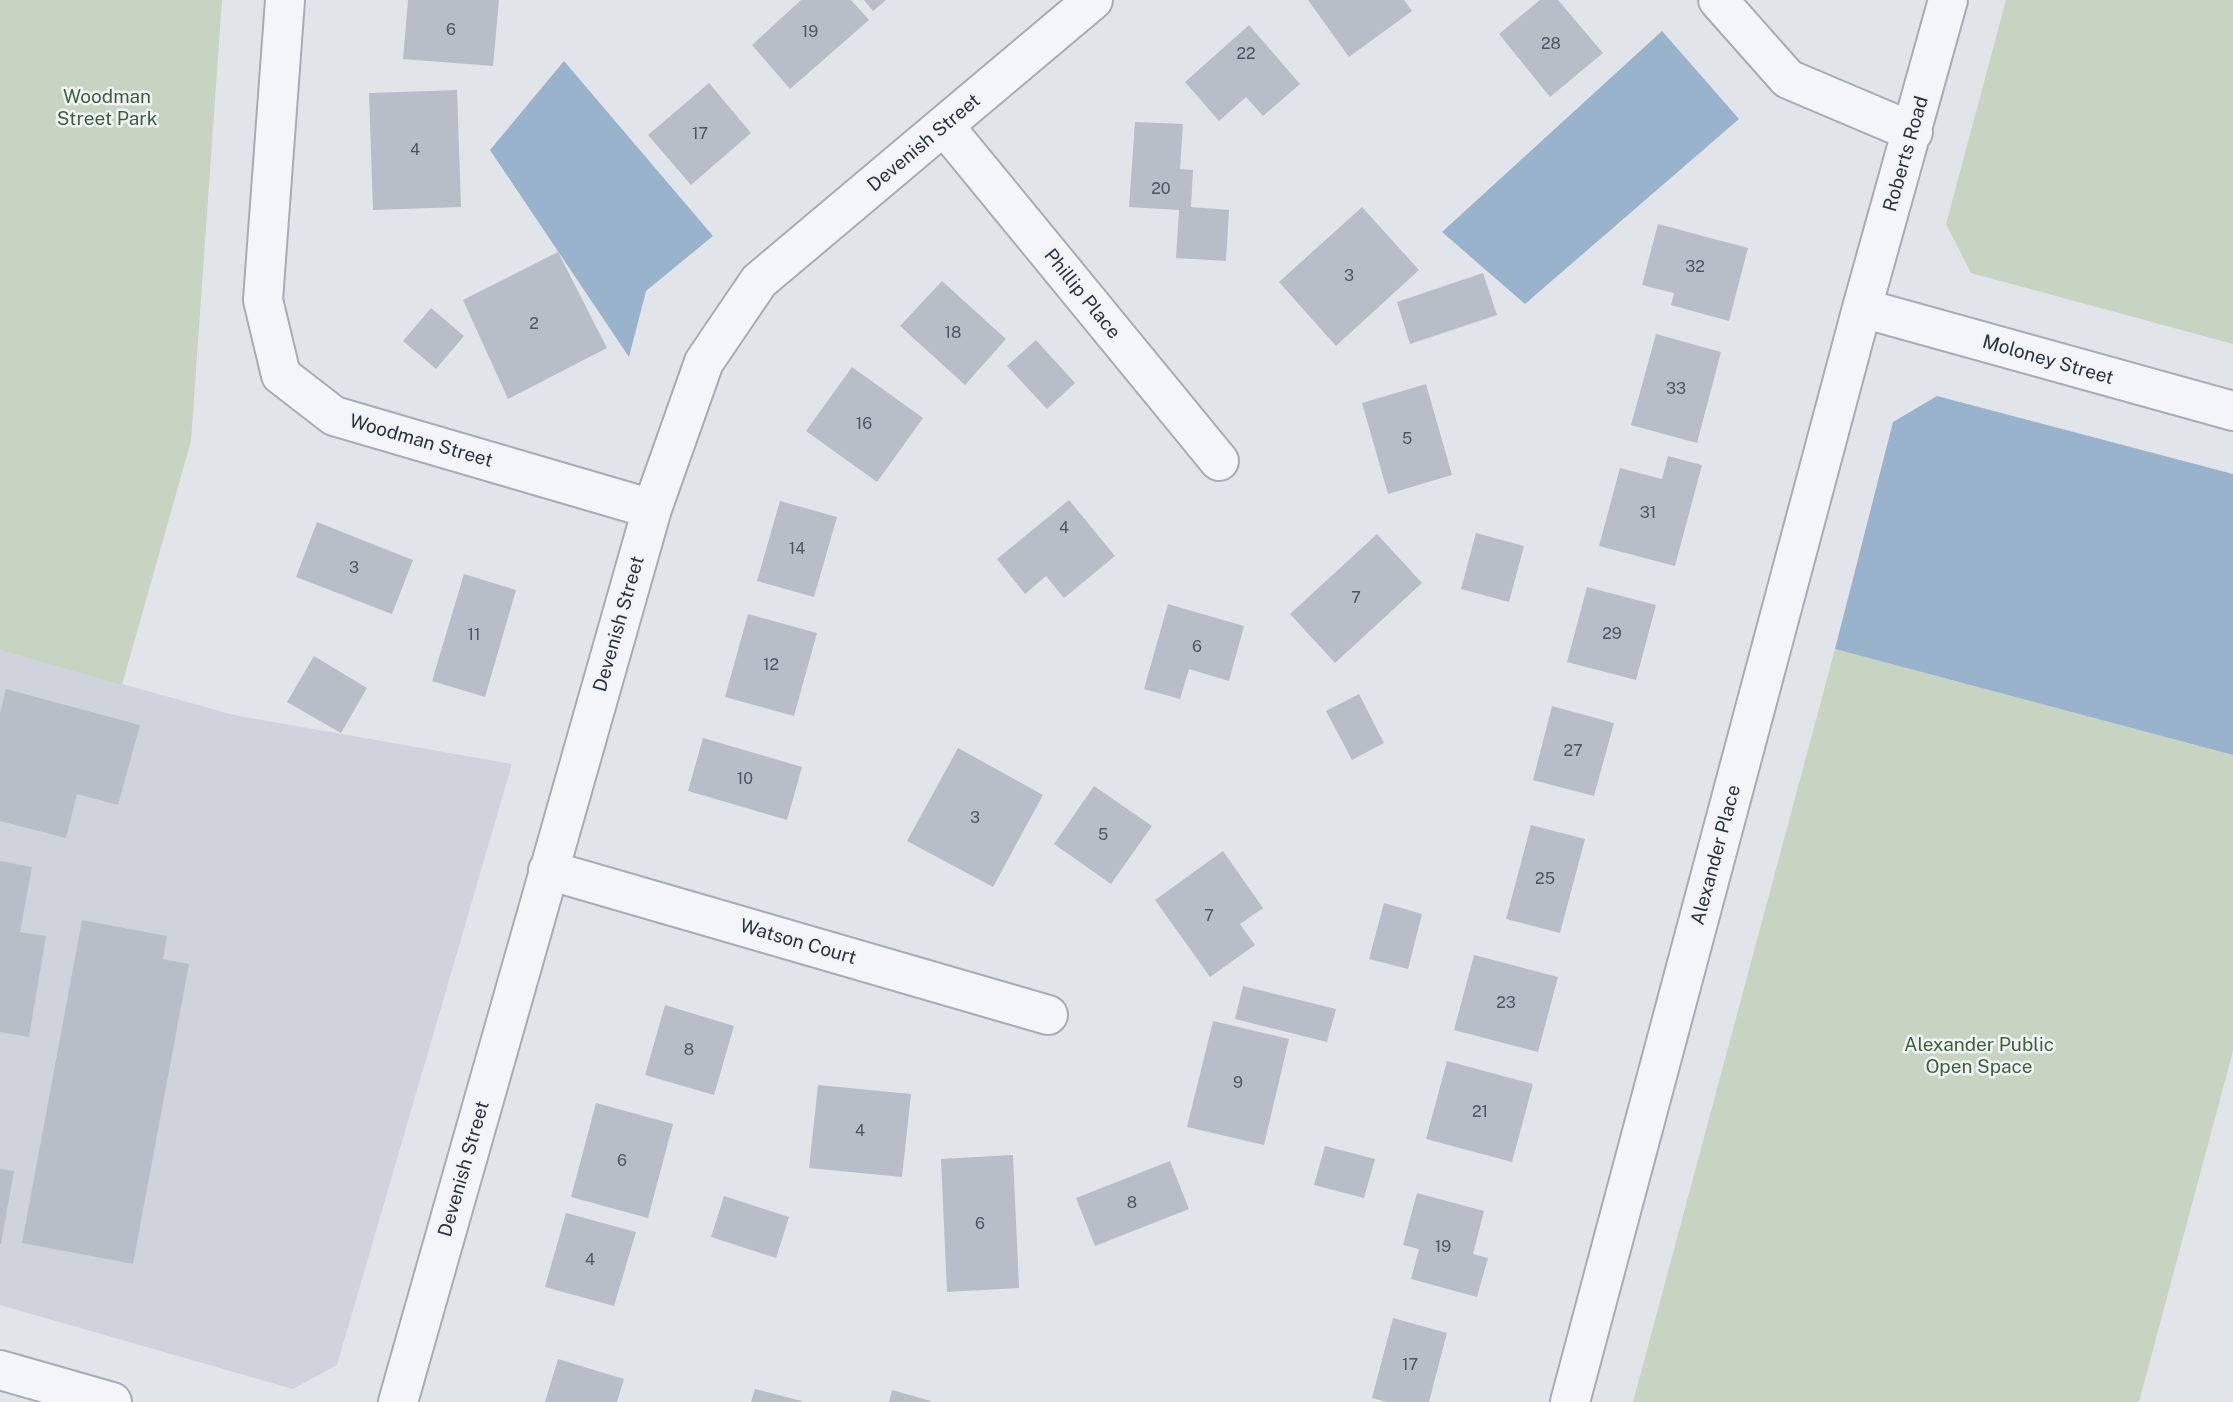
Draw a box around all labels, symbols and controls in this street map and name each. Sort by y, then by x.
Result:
house number: 6 [446,20,456,40]
house number: 19 [802,22,818,42]
house number: 28 [1541,34,1561,54]
house number: 22 [1236,44,1256,64]
park label: Woodman Street Park [57,86,157,130]
street label: Devenish Street [863,89,985,197]
street label: Roberts Road [1879,94,1933,214]
house number: 17 [692,124,708,144]
house number: 4 [410,140,420,160]
house number: 20 [1151,179,1171,199]
street label: Phillip Place [1039,244,1125,344]
house number: 32 [1685,257,1705,277]
house number: 3 [1344,266,1354,286]
house number: 2 [529,314,539,334]
house number: 18 [945,323,961,343]
street label: Moloney Street [1980,330,2116,390]
house number: 33 [1666,379,1686,399]
street label: Woodman Street [347,410,495,472]
house number: 16 [856,414,872,434]
house number: 5 [1402,429,1412,449]
house number: 31 [1640,503,1656,523]
house number: 4 [1059,518,1069,538]
house number: 14 [789,539,805,559]
street label: Devenish Street [589,553,649,695]
house number: 3 [349,558,359,578]
house number: 7 [1351,588,1361,608]
house number: 29 [1602,624,1622,644]
house number: 11 [467,625,481,645]
house number: 6 [1192,637,1202,657]
house number: 12 [763,655,779,675]
house number: 27 [1563,741,1583,761]
house number: 10 [737,769,753,789]
street label: Alexander Place [1686,782,1746,928]
house number: 3 [970,808,980,828]
house number: 5 [1098,825,1108,845]
house number: 25 [1535,869,1555,889]
house number: 7 [1204,906,1214,926]
street label: Watson Court [737,914,859,970]
house number: 23 [1496,993,1516,1013]
park label: Alexander Public Open Space [1904,1034,2054,1078]
house number: 8 [684,1040,694,1060]
house number: 9 [1233,1073,1243,1093]
street label: Devenish Street [434,1098,494,1240]
house number: 21 [1472,1102,1488,1122]
house number: 4 [855,1121,865,1141]
house number: 6 [617,1151,627,1171]
house number: 8 [1127,1193,1137,1213]
house number: 6 [975,1214,985,1234]
house number: 19 [1435,1237,1451,1257]
house number: 4 [585,1250,595,1270]
house number: 17 [1402,1355,1418,1375]

